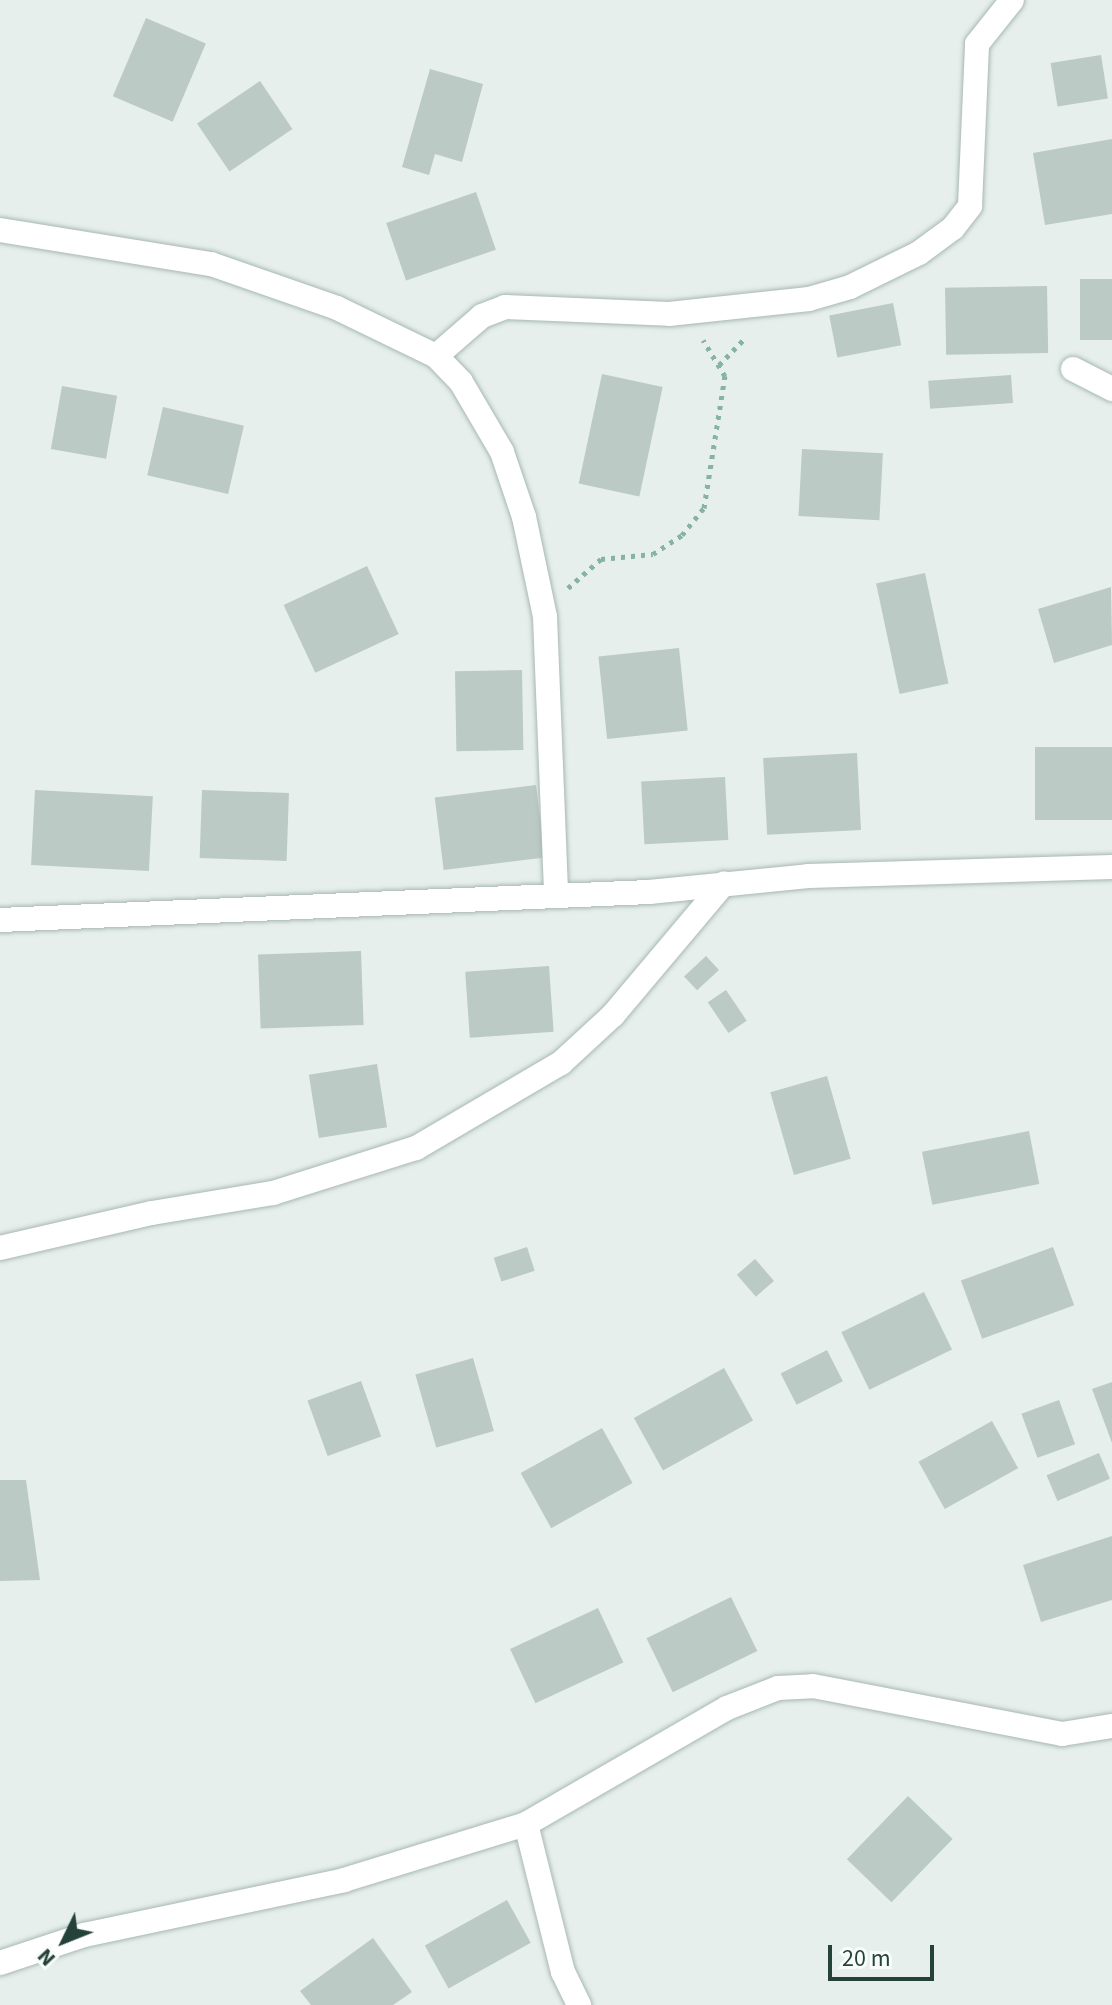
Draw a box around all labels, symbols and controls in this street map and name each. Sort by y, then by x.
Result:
north arrow [24,1901,104,1981]
scale bar [832,1929,938,1979]
text: N [30,1941,63,1974]
text: 20 m [842,1941,891,1976]

